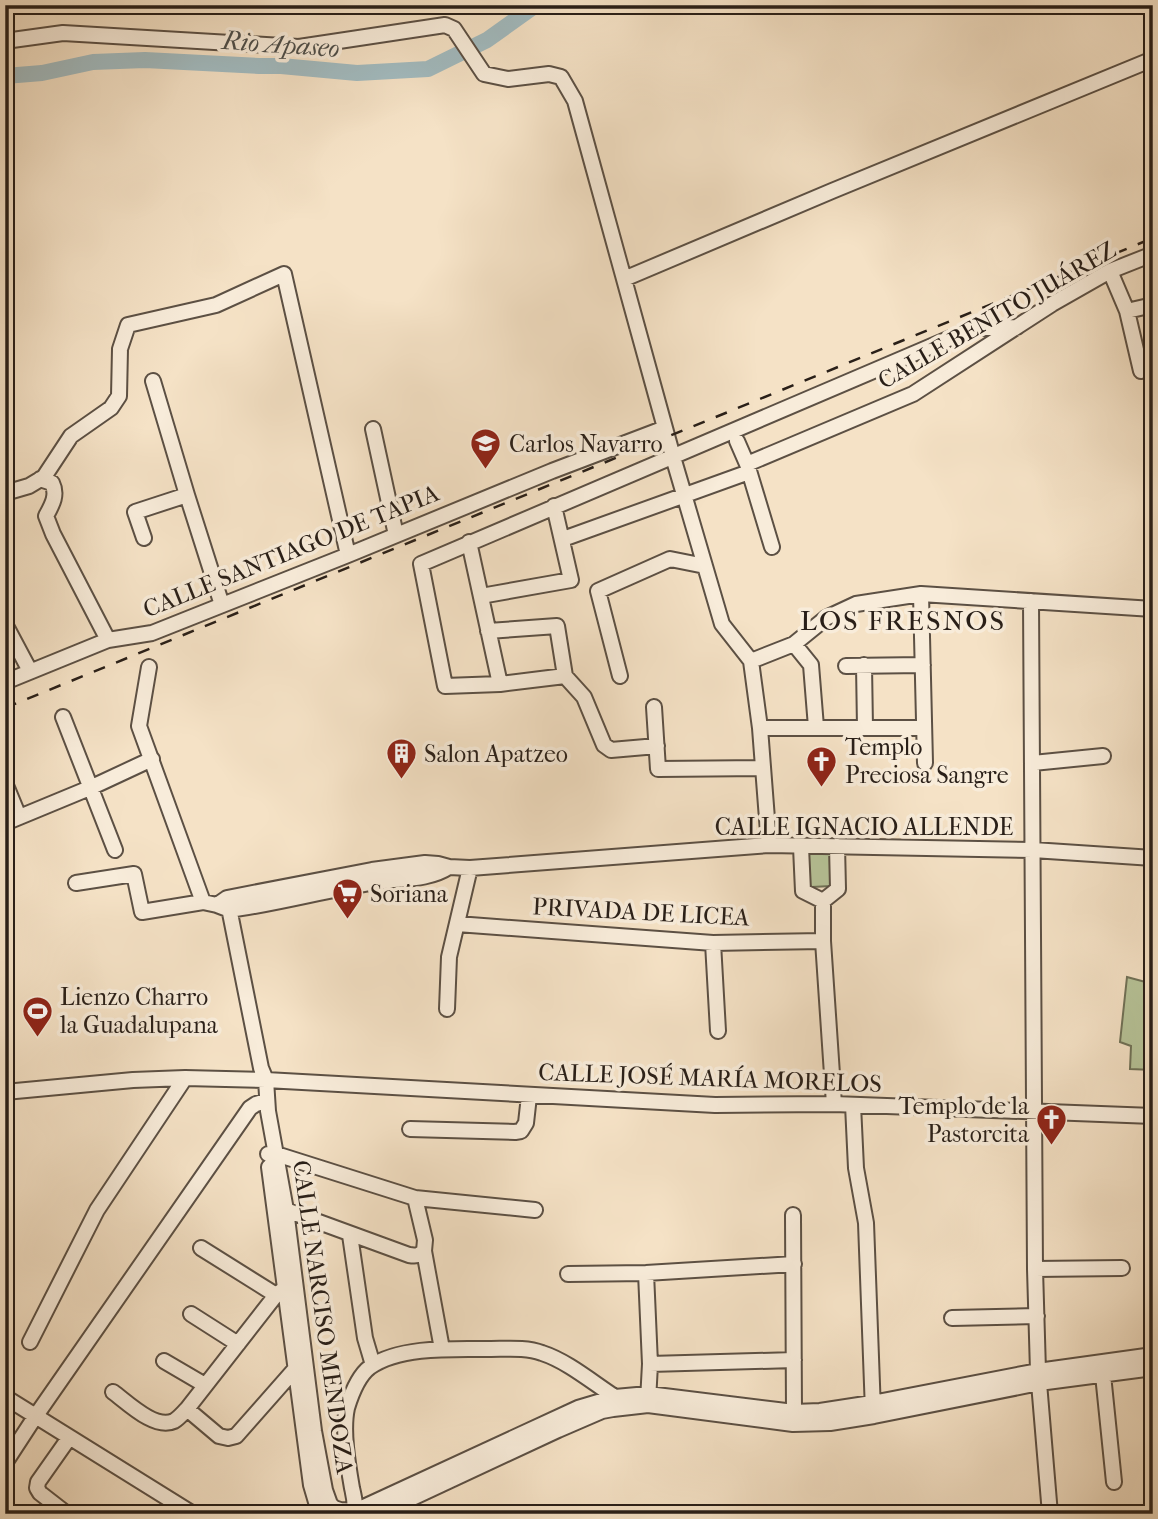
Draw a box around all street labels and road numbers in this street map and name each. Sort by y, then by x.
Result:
street label: CALLE BENITO JUÁREZ [873,235,1121,395]
street label: CALLE SANTIAGO DE TAPIA [139,479,443,623]
street label: CALLE IGNACIO ALLENDE [715,813,1013,841]
street label: PRIVADA DE LICEA [532,892,751,932]
street label: CALLE JOSÉ MARÍA MORELOS [538,1057,882,1098]
street label: CALLE NARCISO MENDOZA [287,1158,359,1476]

